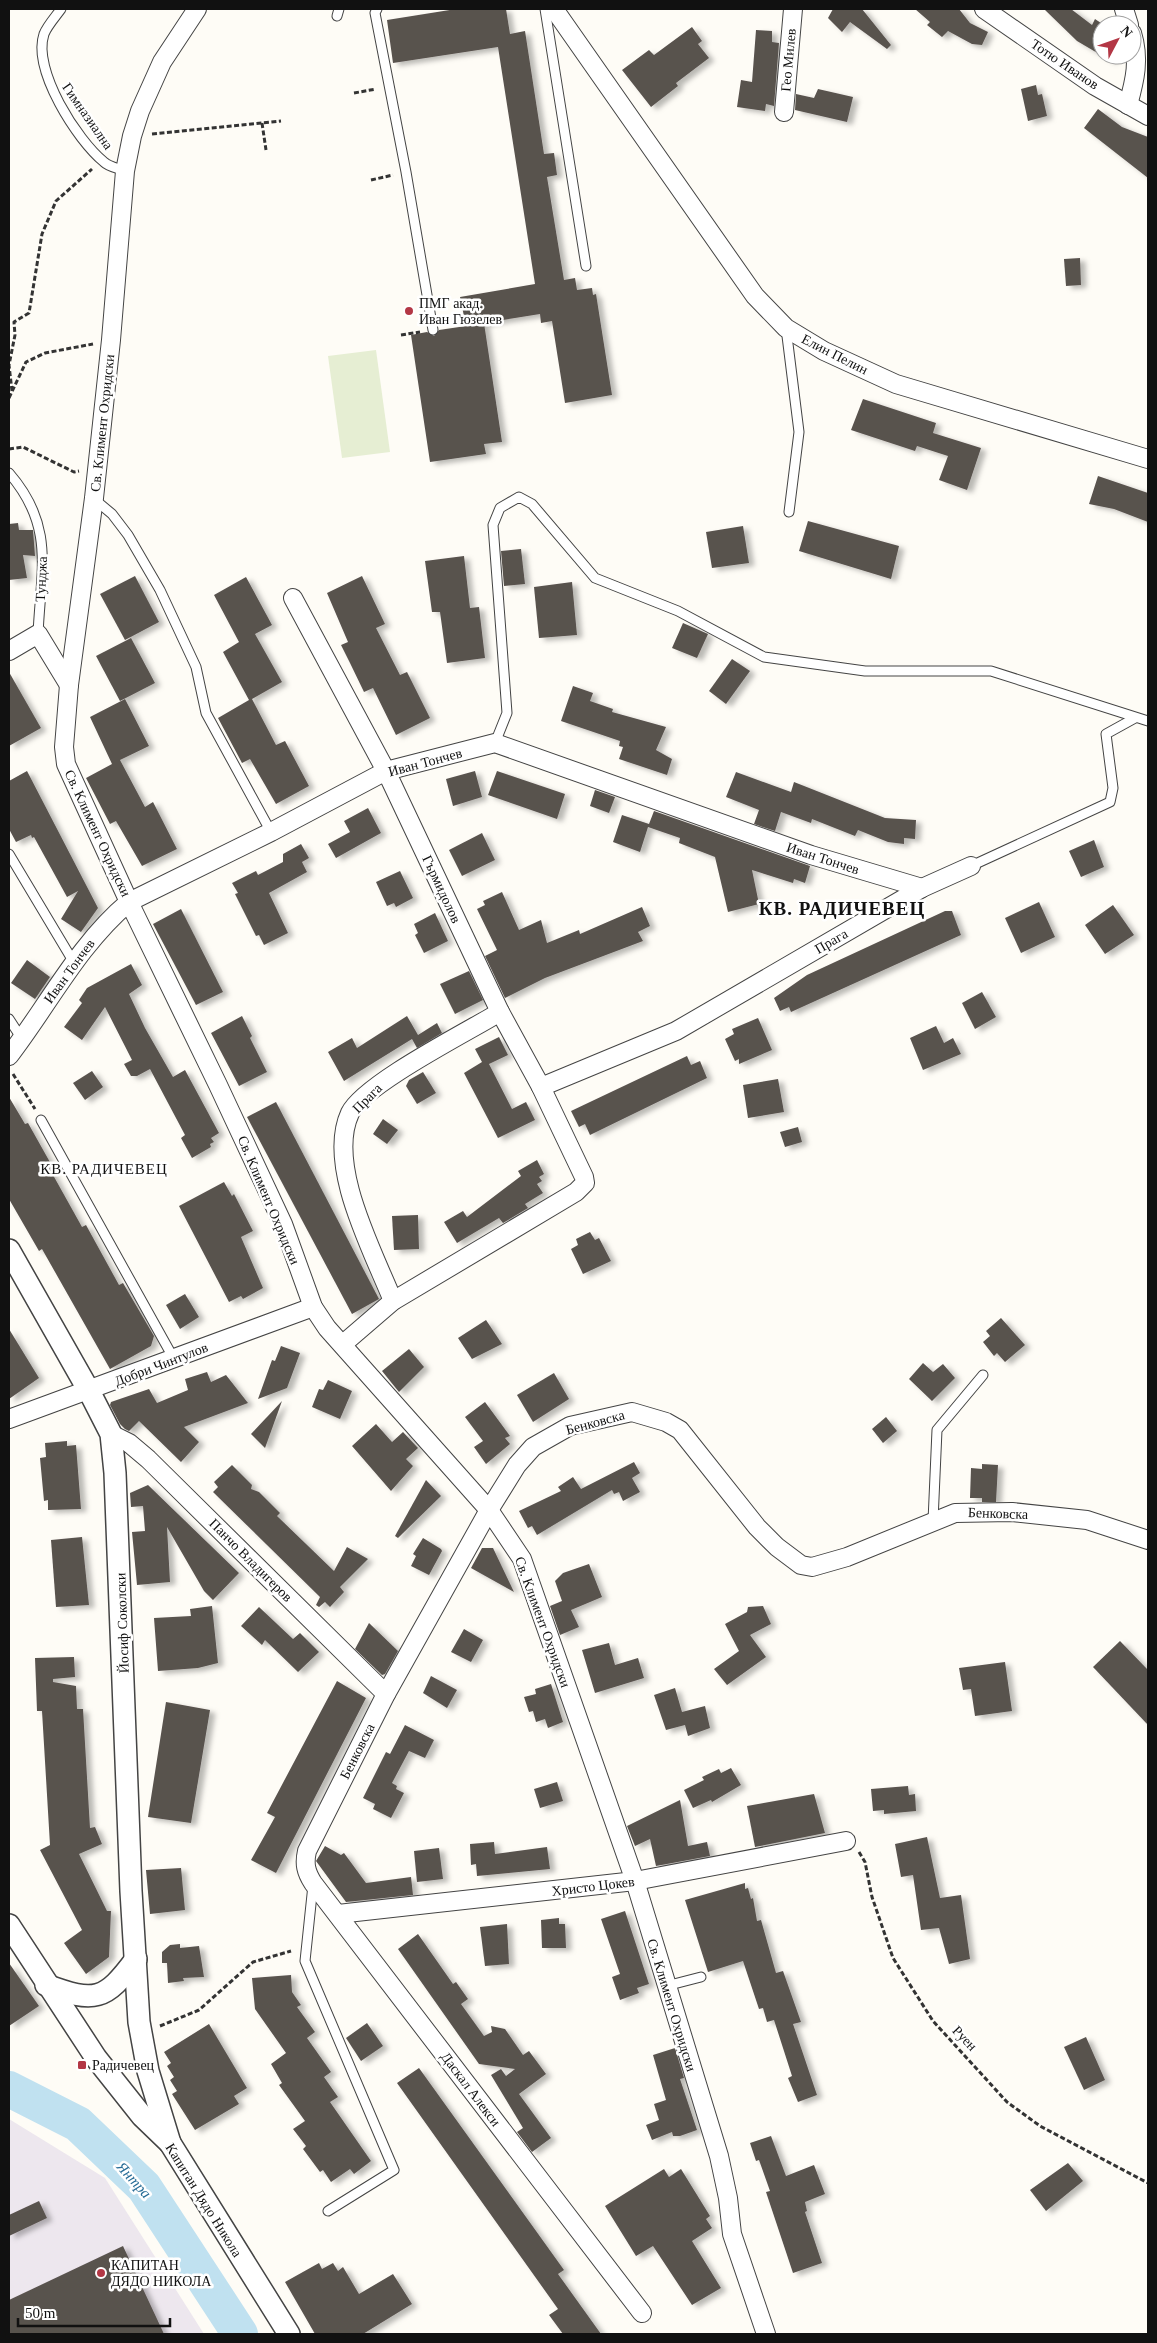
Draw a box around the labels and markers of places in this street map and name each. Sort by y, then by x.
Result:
place label: ПМГ акад. Иван Гюзелев [419,296,503,327]
marker: ПМГ акад. Иван Гюзелев [403,305,415,317]
place label: Радичевец [92,2058,155,2073]
marker: Радичевец [76,2059,88,2071]
place label: КАПИТАН ДЯДО НИКОЛА [111,2258,212,2289]
marker: КАПИТАН ДЯДО НИКОЛА [95,2267,107,2279]

